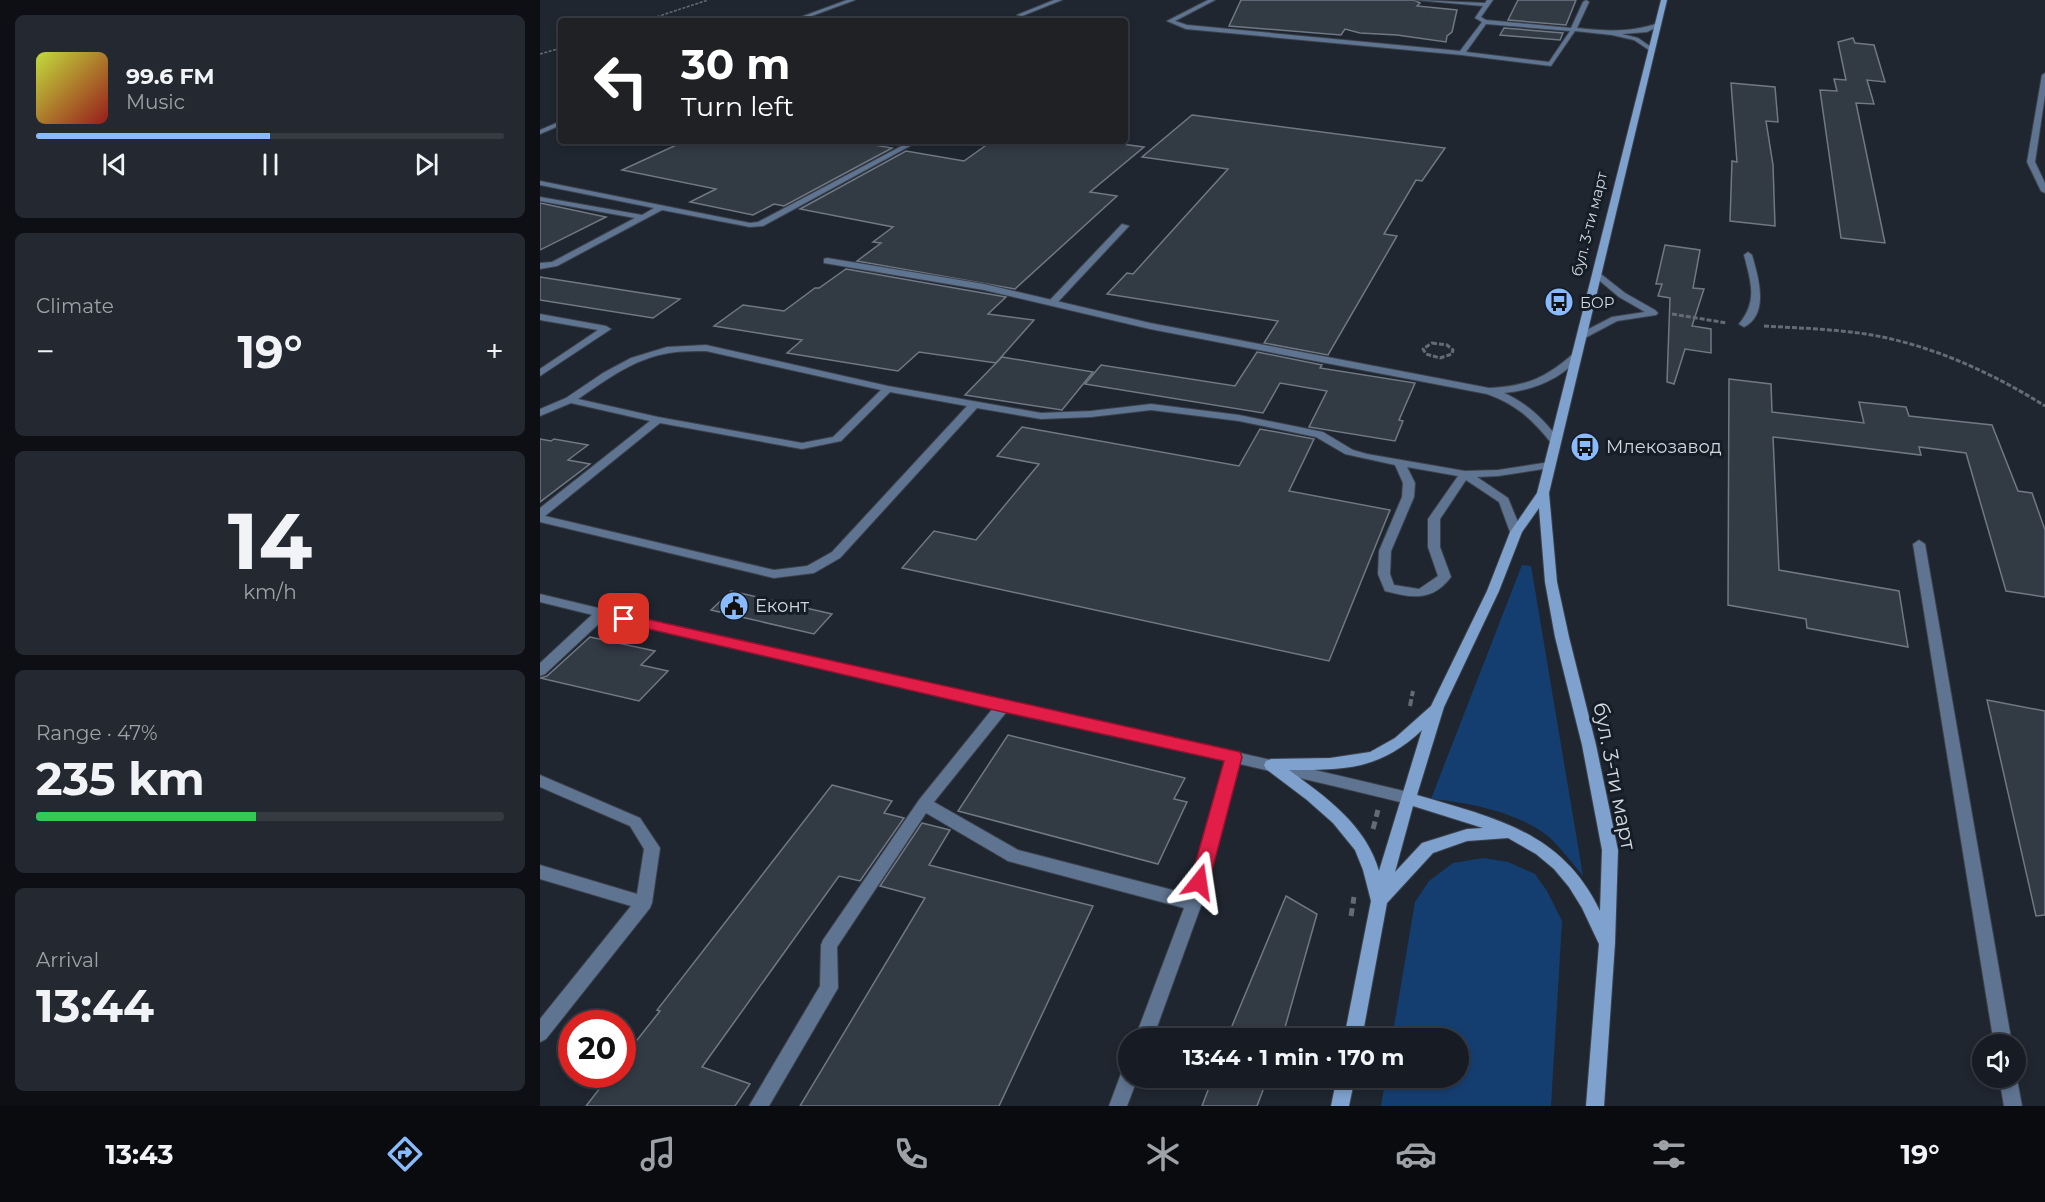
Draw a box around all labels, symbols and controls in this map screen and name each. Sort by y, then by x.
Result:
text: 30 m [681,38,790,90]
icon: left [582,42,660,120]
text: 99.6 FM [126,63,215,90]
text: Music [126,90,185,114]
text: Turn left [681,90,794,123]
icon: previous [98,148,131,181]
icon: pause [254,148,287,181]
icon: next [410,148,443,181]
street label: бул. 3-ти март [1567,169,1611,278]
bus stop icon: БОР [1543,286,1575,318]
place label: БОР [1580,293,1614,312]
text: Climate [36,294,114,318]
text: 19° [237,324,303,379]
text: − [36,331,55,371]
text: + [485,331,504,371]
bus stop icon: Млекозавод [1569,431,1601,463]
place label: Млекозавод [1606,436,1722,458]
text: 14 [228,493,312,589]
text: km/h [243,580,297,604]
public building icon: Еконт [718,590,750,622]
pin [598,593,649,644]
place label: Еконт [755,595,810,617]
icon: arrive [607,602,640,635]
street label: бул. 3-ти март [1588,700,1642,852]
text: Range · 47% [36,721,158,745]
text: 235 km [36,751,205,806]
position arrow [1167,850,1231,914]
text: Arrival [36,948,99,972]
text: 13:44 [36,978,154,1033]
speed limit sign: 20 [558,1010,636,1088]
map controls [1972,1034,2026,1088]
button: sound [1972,1034,2026,1088]
text: 13:44 · 1 min · 170 m [1183,1044,1404,1071]
icon: directions [384,1133,426,1175]
icon: music [637,1133,679,1175]
icon: phone [890,1133,932,1175]
icon: climate [1142,1133,1184,1175]
icon: car [1395,1133,1437,1175]
icon: filters [1648,1133,1690,1175]
text: 13:43 [105,1138,173,1171]
text: 19° [1900,1138,1940,1171]

